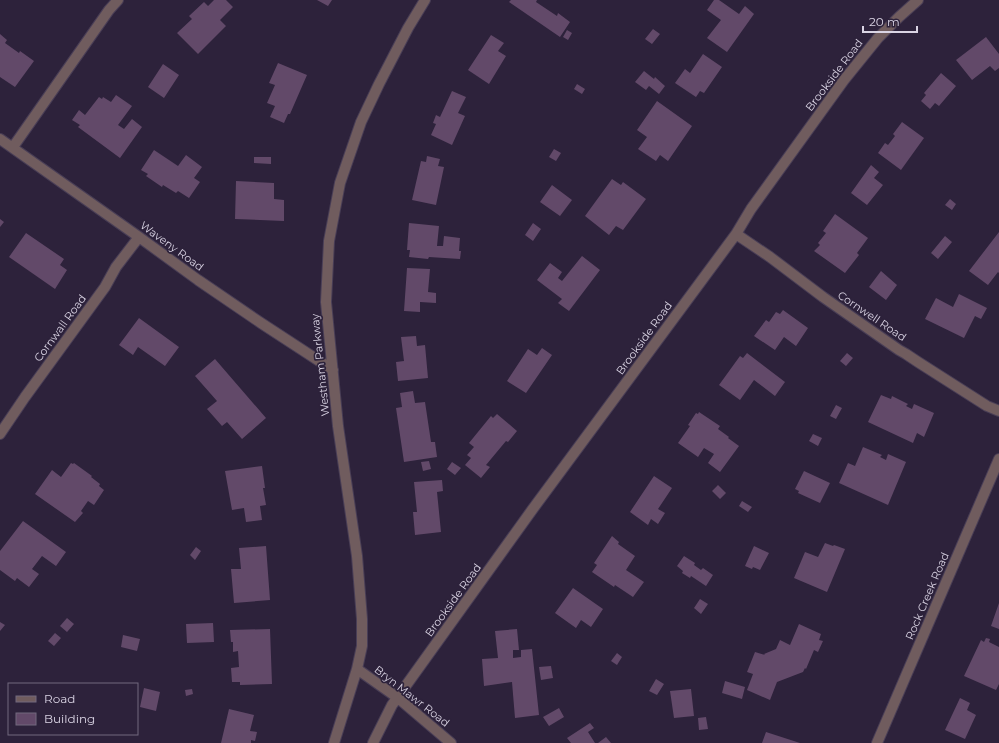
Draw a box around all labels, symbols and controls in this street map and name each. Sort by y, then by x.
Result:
scale bar [863,8,917,34]
text: 20 m [869,14,900,29]
street label: Brookside Road [802,36,866,114]
street label: Waveny Road [137,218,207,274]
street label: Cornwell Road [835,288,909,344]
street label: Cornwall Road [31,292,89,364]
street label: Brookside Road [613,299,675,377]
street label: Westham Parkway [308,313,332,417]
street label: Rock Creek Road [902,550,952,642]
street label: Brookside Road [422,561,484,639]
street label: Bryn Mawr Road [372,662,452,730]
legend [8,683,138,735]
text: Road [44,691,75,706]
text: Building [44,711,95,726]

